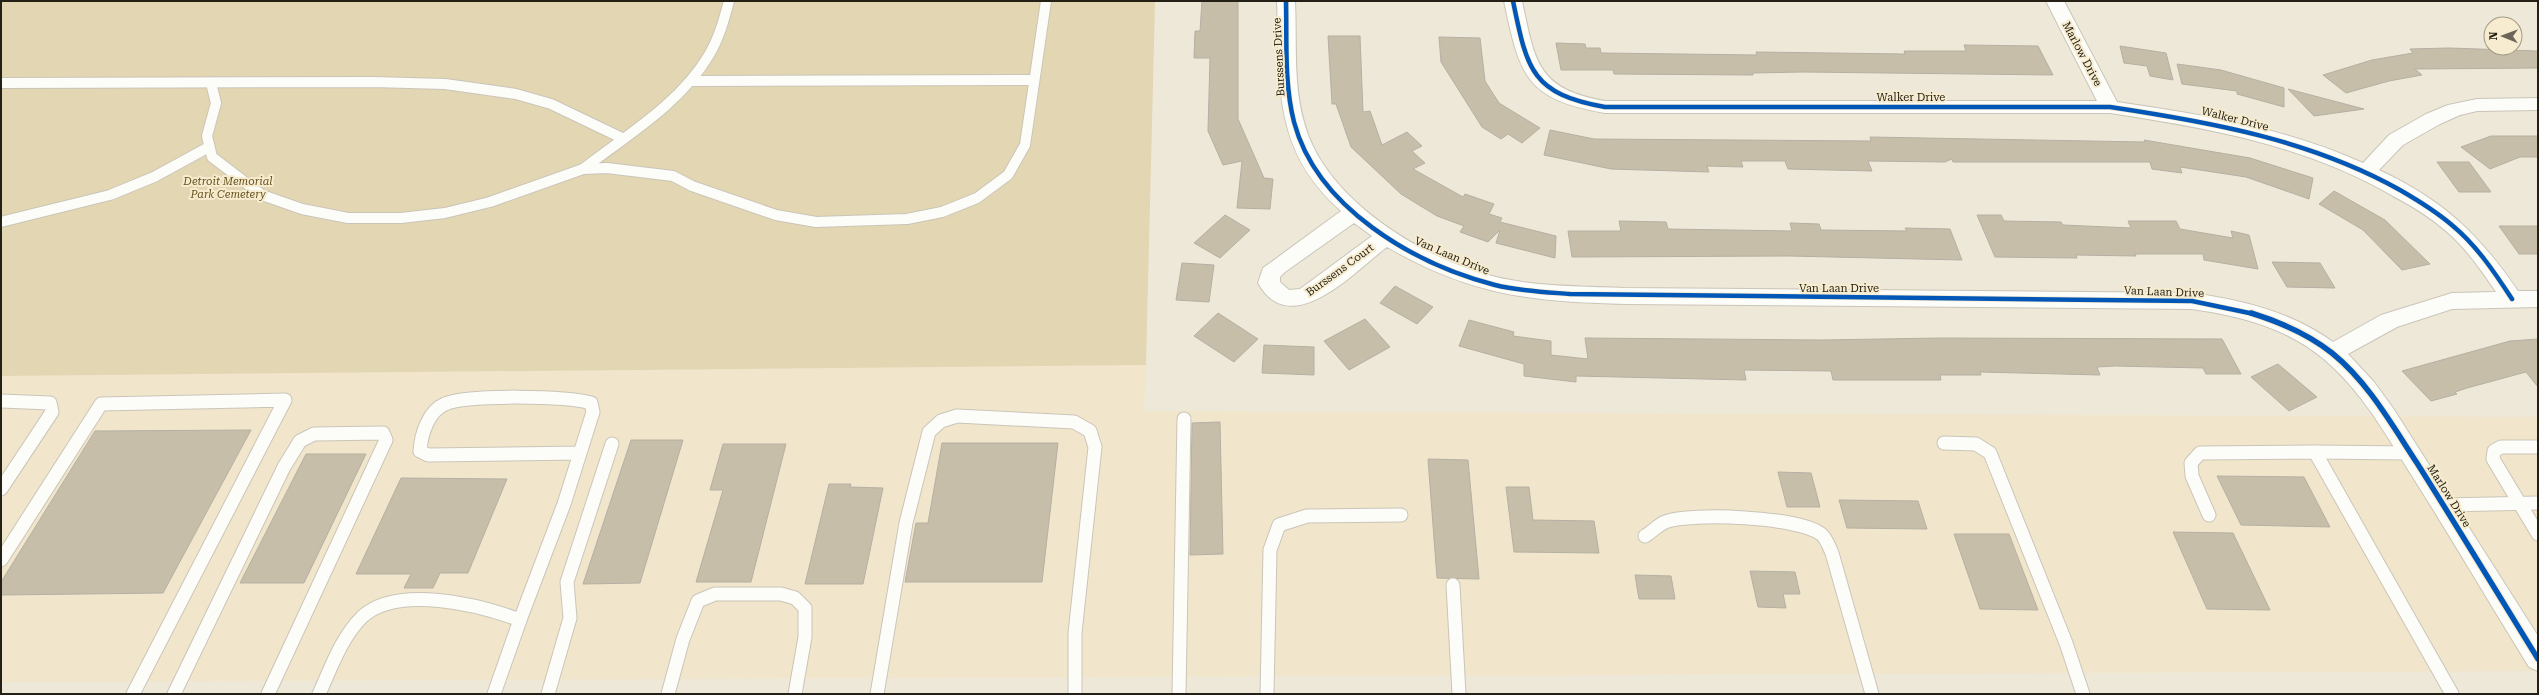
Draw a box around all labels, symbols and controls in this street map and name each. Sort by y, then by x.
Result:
north arrow [2483,16,2523,56]
street label: Burssens Drive [1270,17,1288,97]
street label: Marlow Drive [2060,19,2104,89]
text: N [2487,31,2500,40]
street label: Walker Drive [1877,91,1945,104]
street label: Walker Drive [2200,104,2270,134]
park label: Detroit Memorial Park Cemetery [182,175,273,201]
street label: Van Laan Drive [1413,234,1491,278]
street label: Burssens Court [1304,241,1376,299]
street label: Van Laan Drive [1799,282,1879,295]
street label: Van Laan Drive [2124,284,2204,300]
street label: Marlow Drive [2425,462,2473,530]

